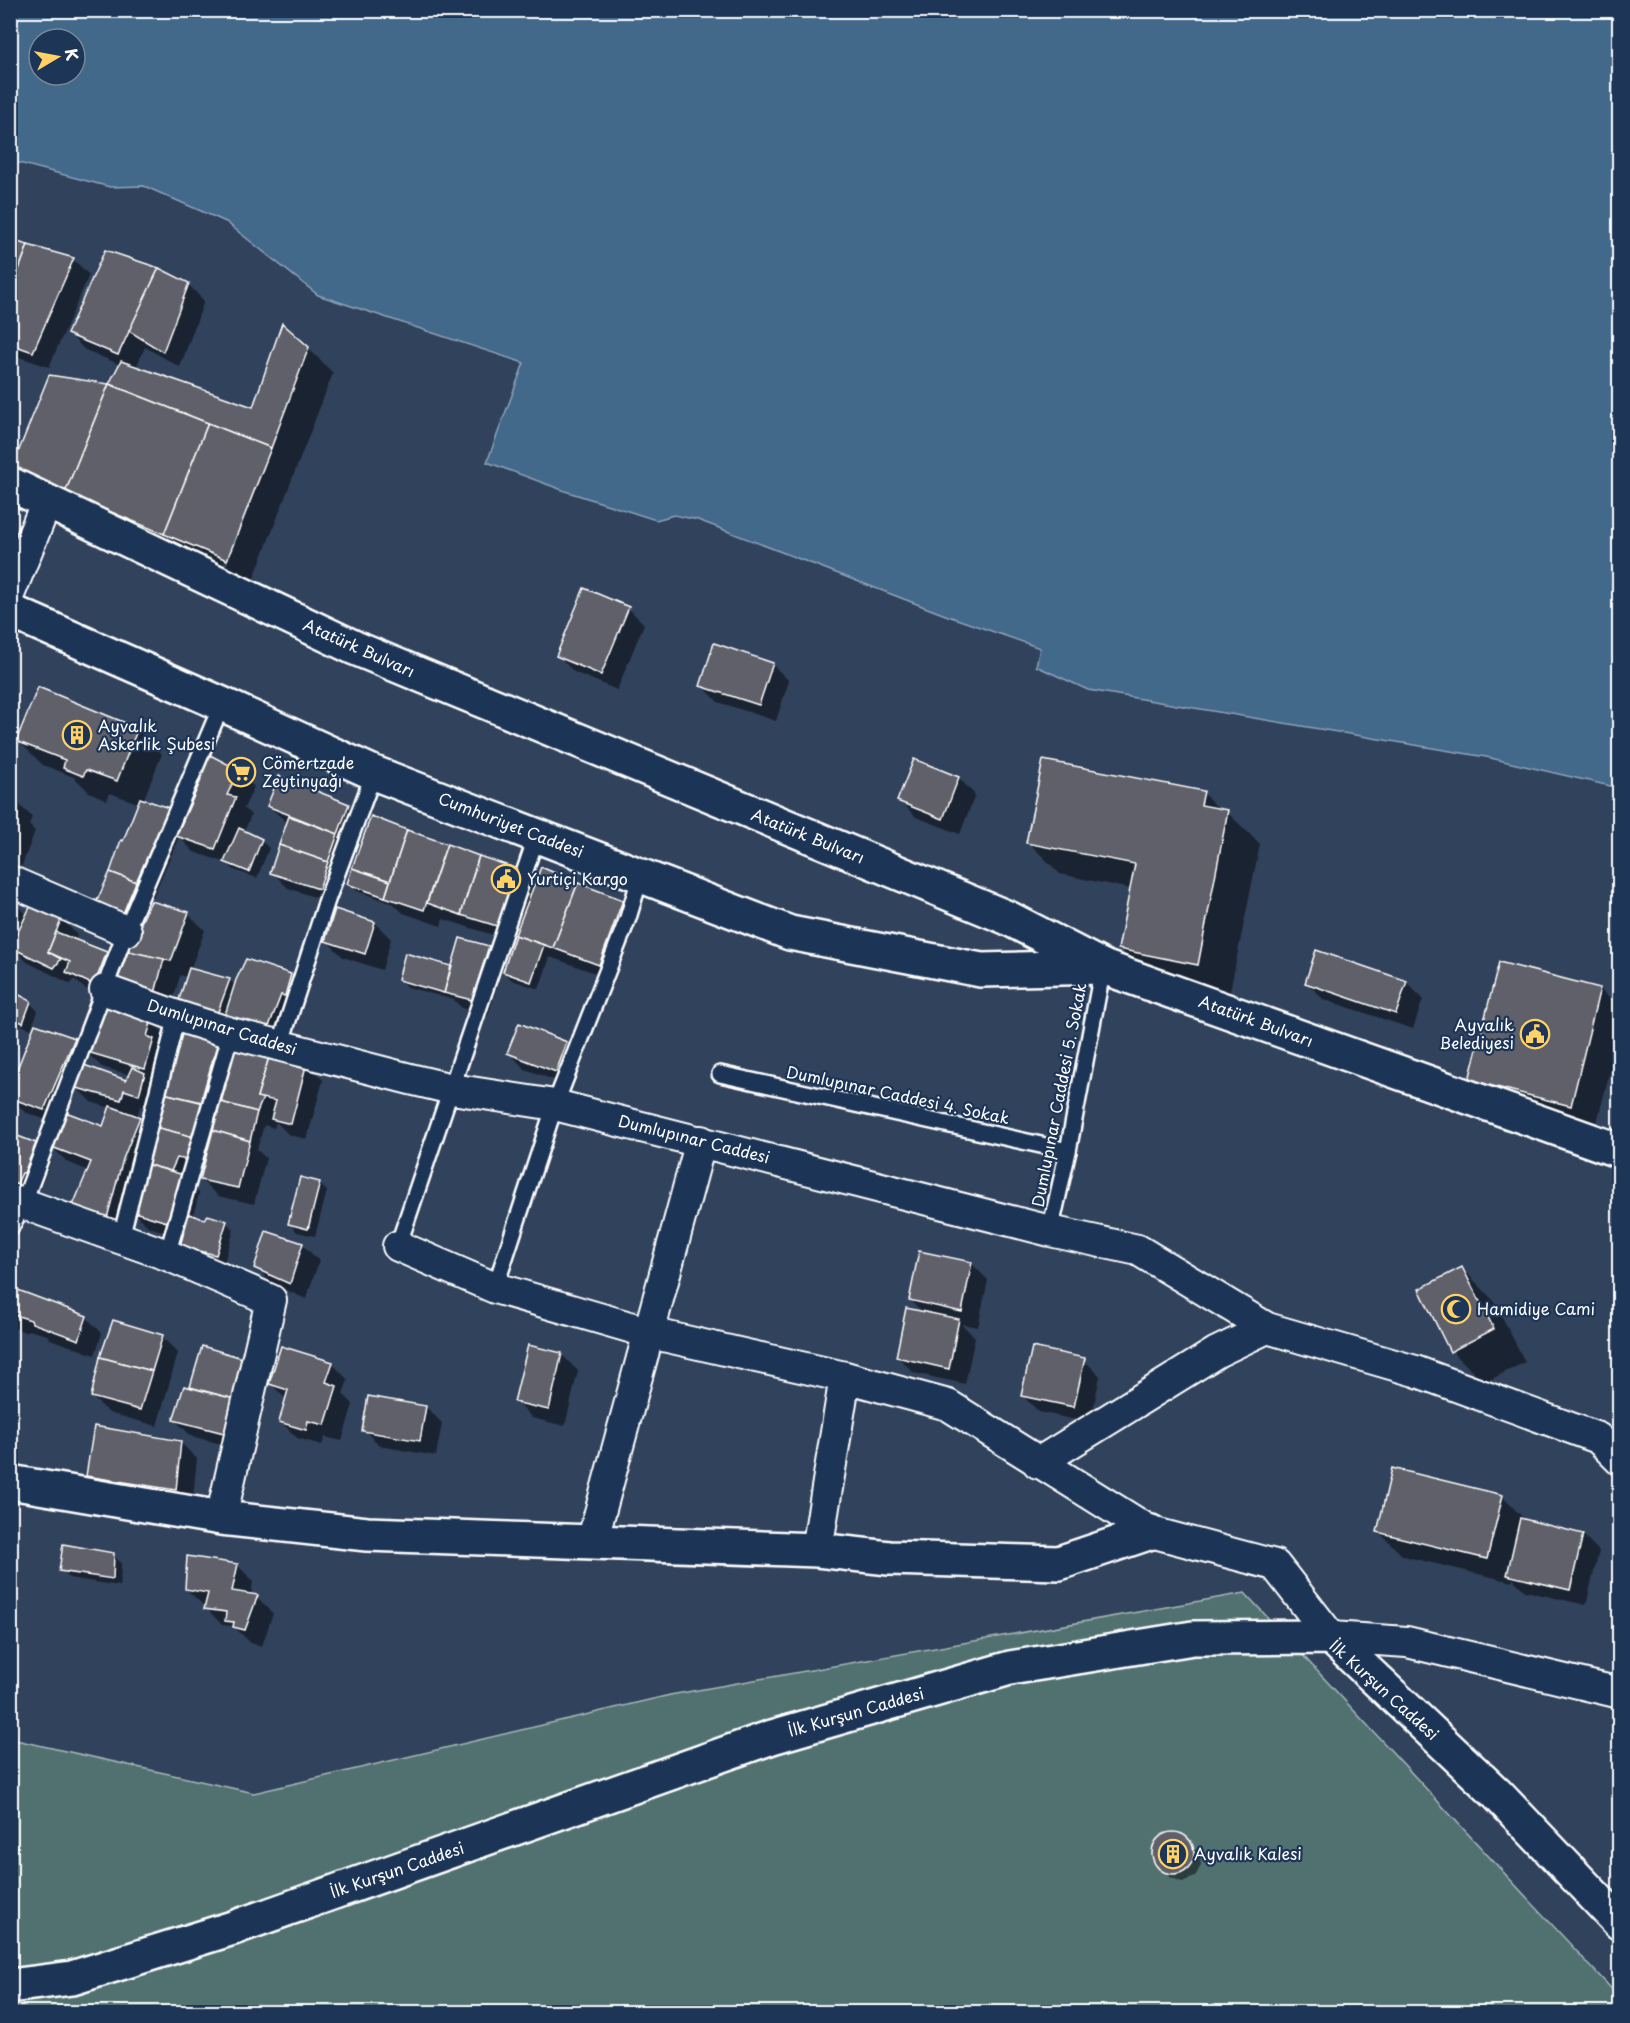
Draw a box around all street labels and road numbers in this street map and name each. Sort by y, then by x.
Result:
street label: Atatürk Bulvarı [300,612,419,682]
street label: Cumhuriyet Caddesi [435,785,588,863]
street label: Atatürk Bulvarı [748,801,869,869]
street label: Dumlupınar Caddesi 5. Sokak [1024,981,1092,1209]
street label: Atatürk Bulvarı [1196,988,1317,1052]
street label: Dumlupınar Caddesi [145,992,300,1060]
street label: Dumlupınar Caddesi 4. Sokak [784,1059,1012,1129]
street label: Dumlupınar Caddesi [616,1108,772,1168]
street label: İlk Kurşun Caddesi [1325,1633,1445,1745]
street label: İlk Kurşun Caddesi [785,1680,926,1742]
street label: İlk Kurşun Caddesi [327,1835,467,1903]

